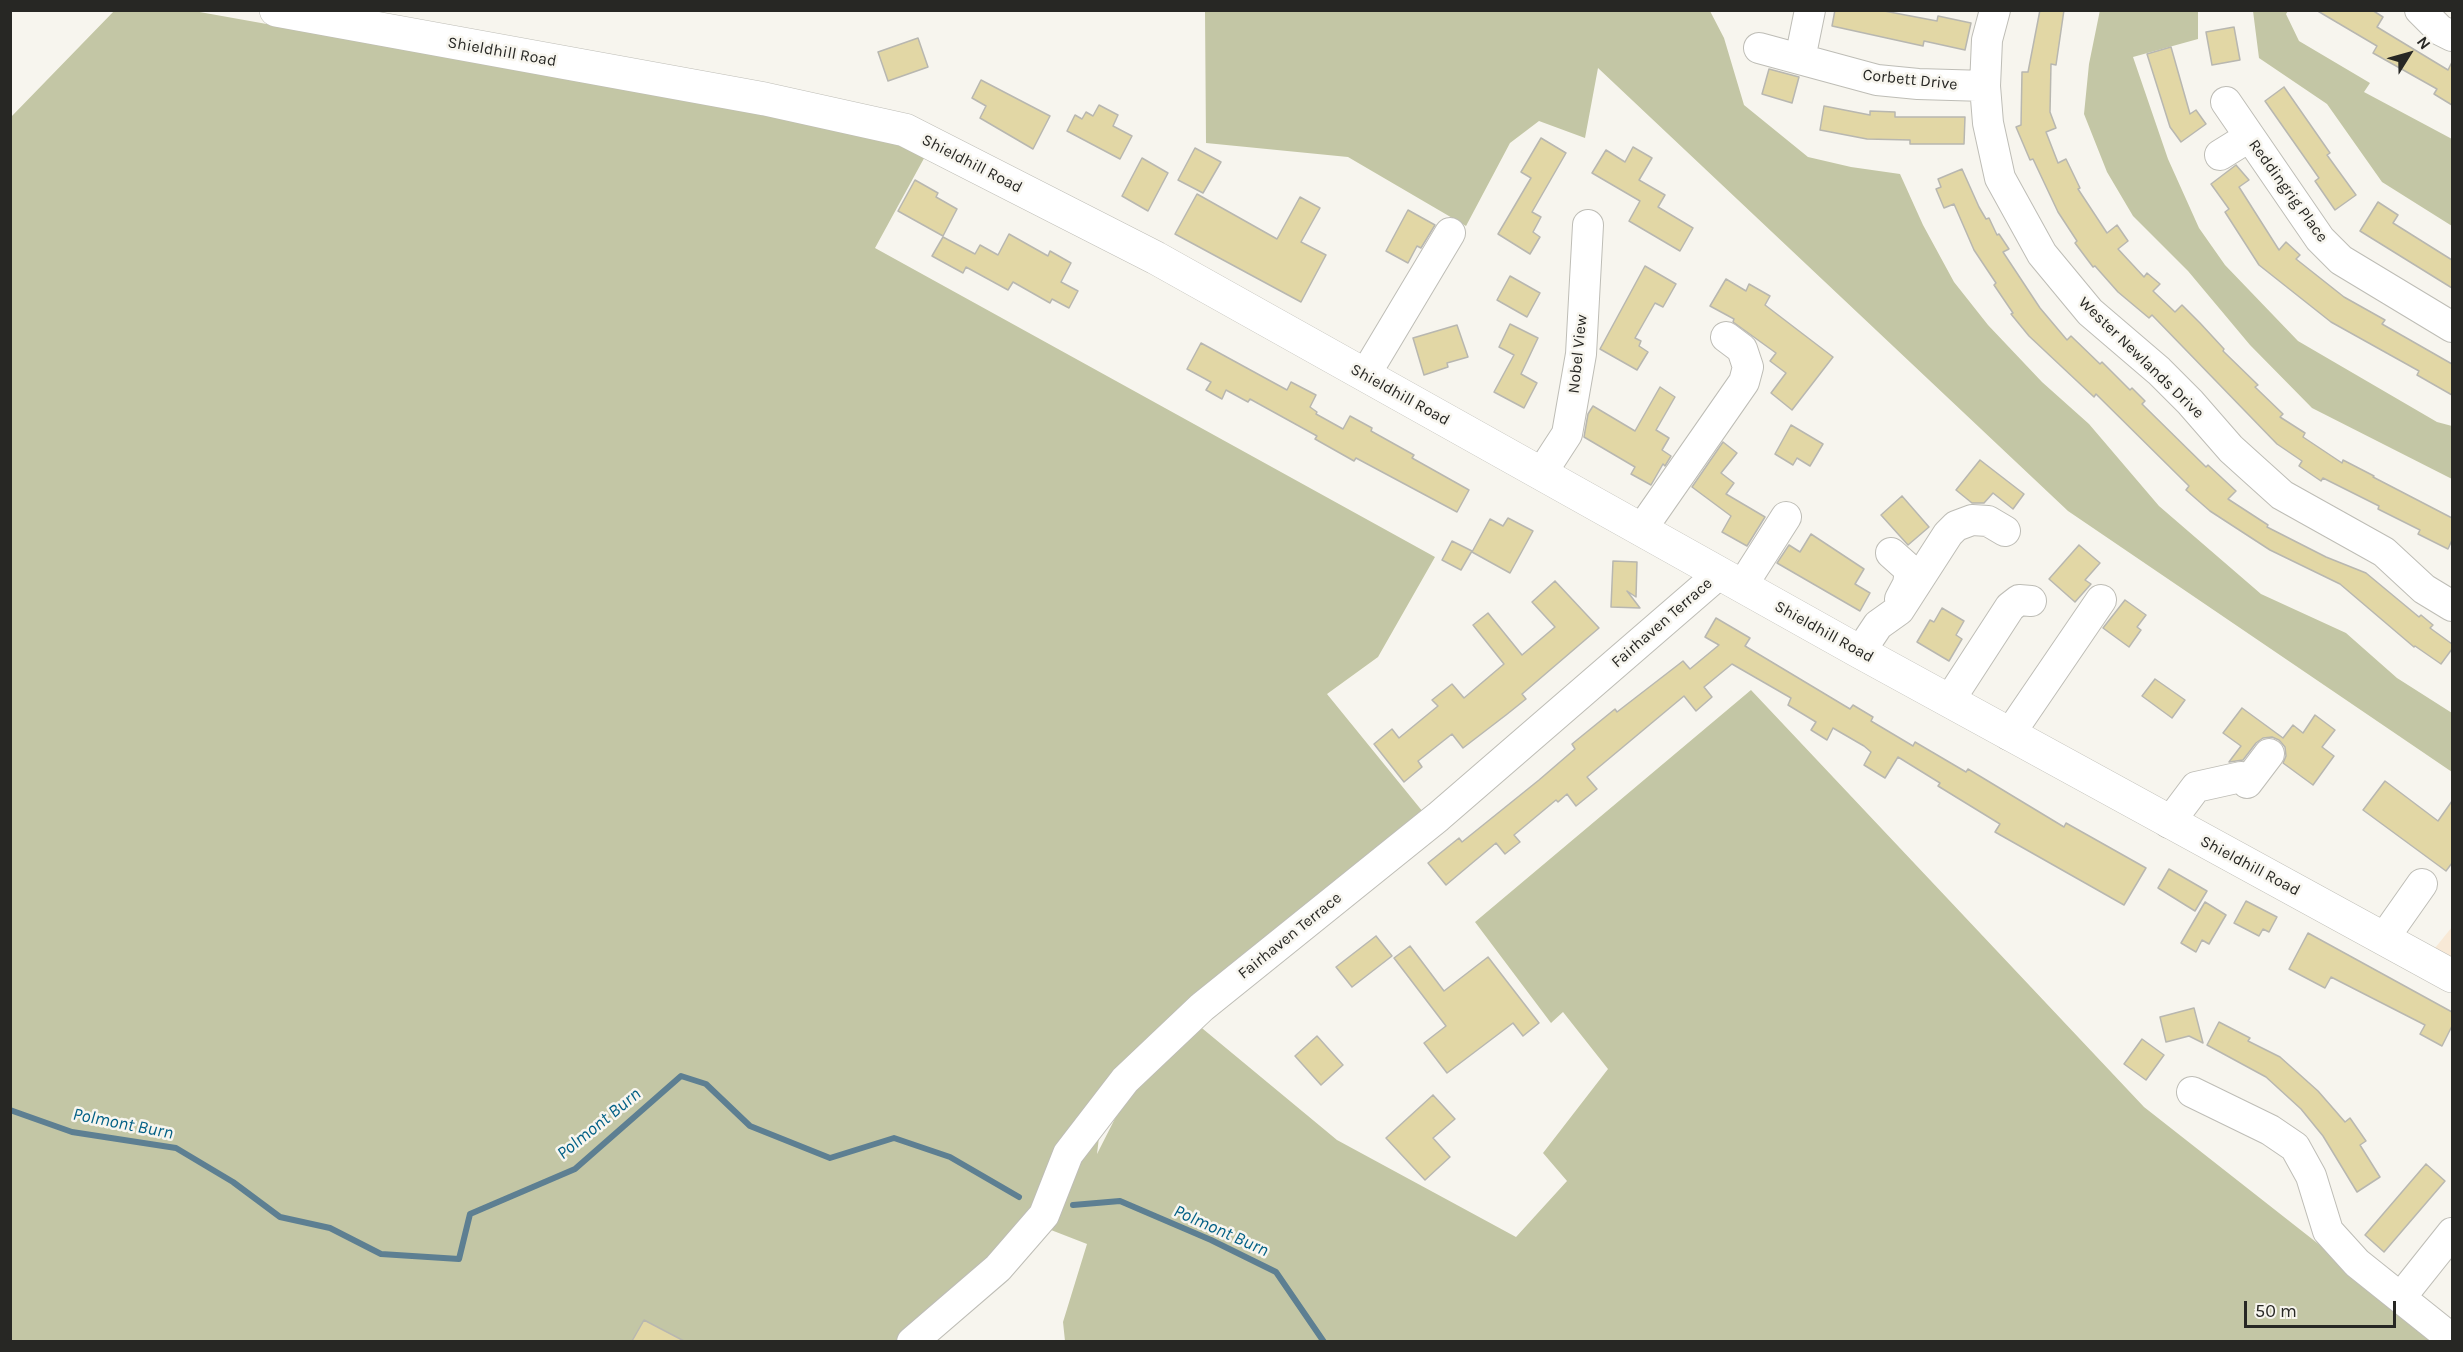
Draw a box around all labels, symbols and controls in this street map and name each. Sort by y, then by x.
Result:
north arrow [2379,24,2439,84]
street label: Shieldhill Road [446,33,558,71]
text: N [2413,33,2435,53]
street label: Corbett Drive [1862,65,1958,95]
street label: Shieldhill Road [919,130,1025,198]
street label: Reddingrig Place [2244,136,2332,246]
street label: Wester Newlands Drive [2074,293,2208,423]
street label: Nobel View [1564,314,1592,394]
street label: Shieldhill Road [1347,360,1453,430]
street label: Fairhaven Terrace [1608,574,1716,672]
street label: Shieldhill Road [1771,597,1877,667]
street label: Shieldhill Road [2197,832,2303,900]
street label: Fairhaven Terrace [1234,888,1346,984]
water label: Polmont Burn [553,1084,645,1164]
water label: Polmont Burn [71,1104,175,1144]
water label: Polmont Burn [1170,1200,1272,1262]
scale bar [2247,1289,2398,1327]
text: 50 m [2255,1300,2297,1322]

